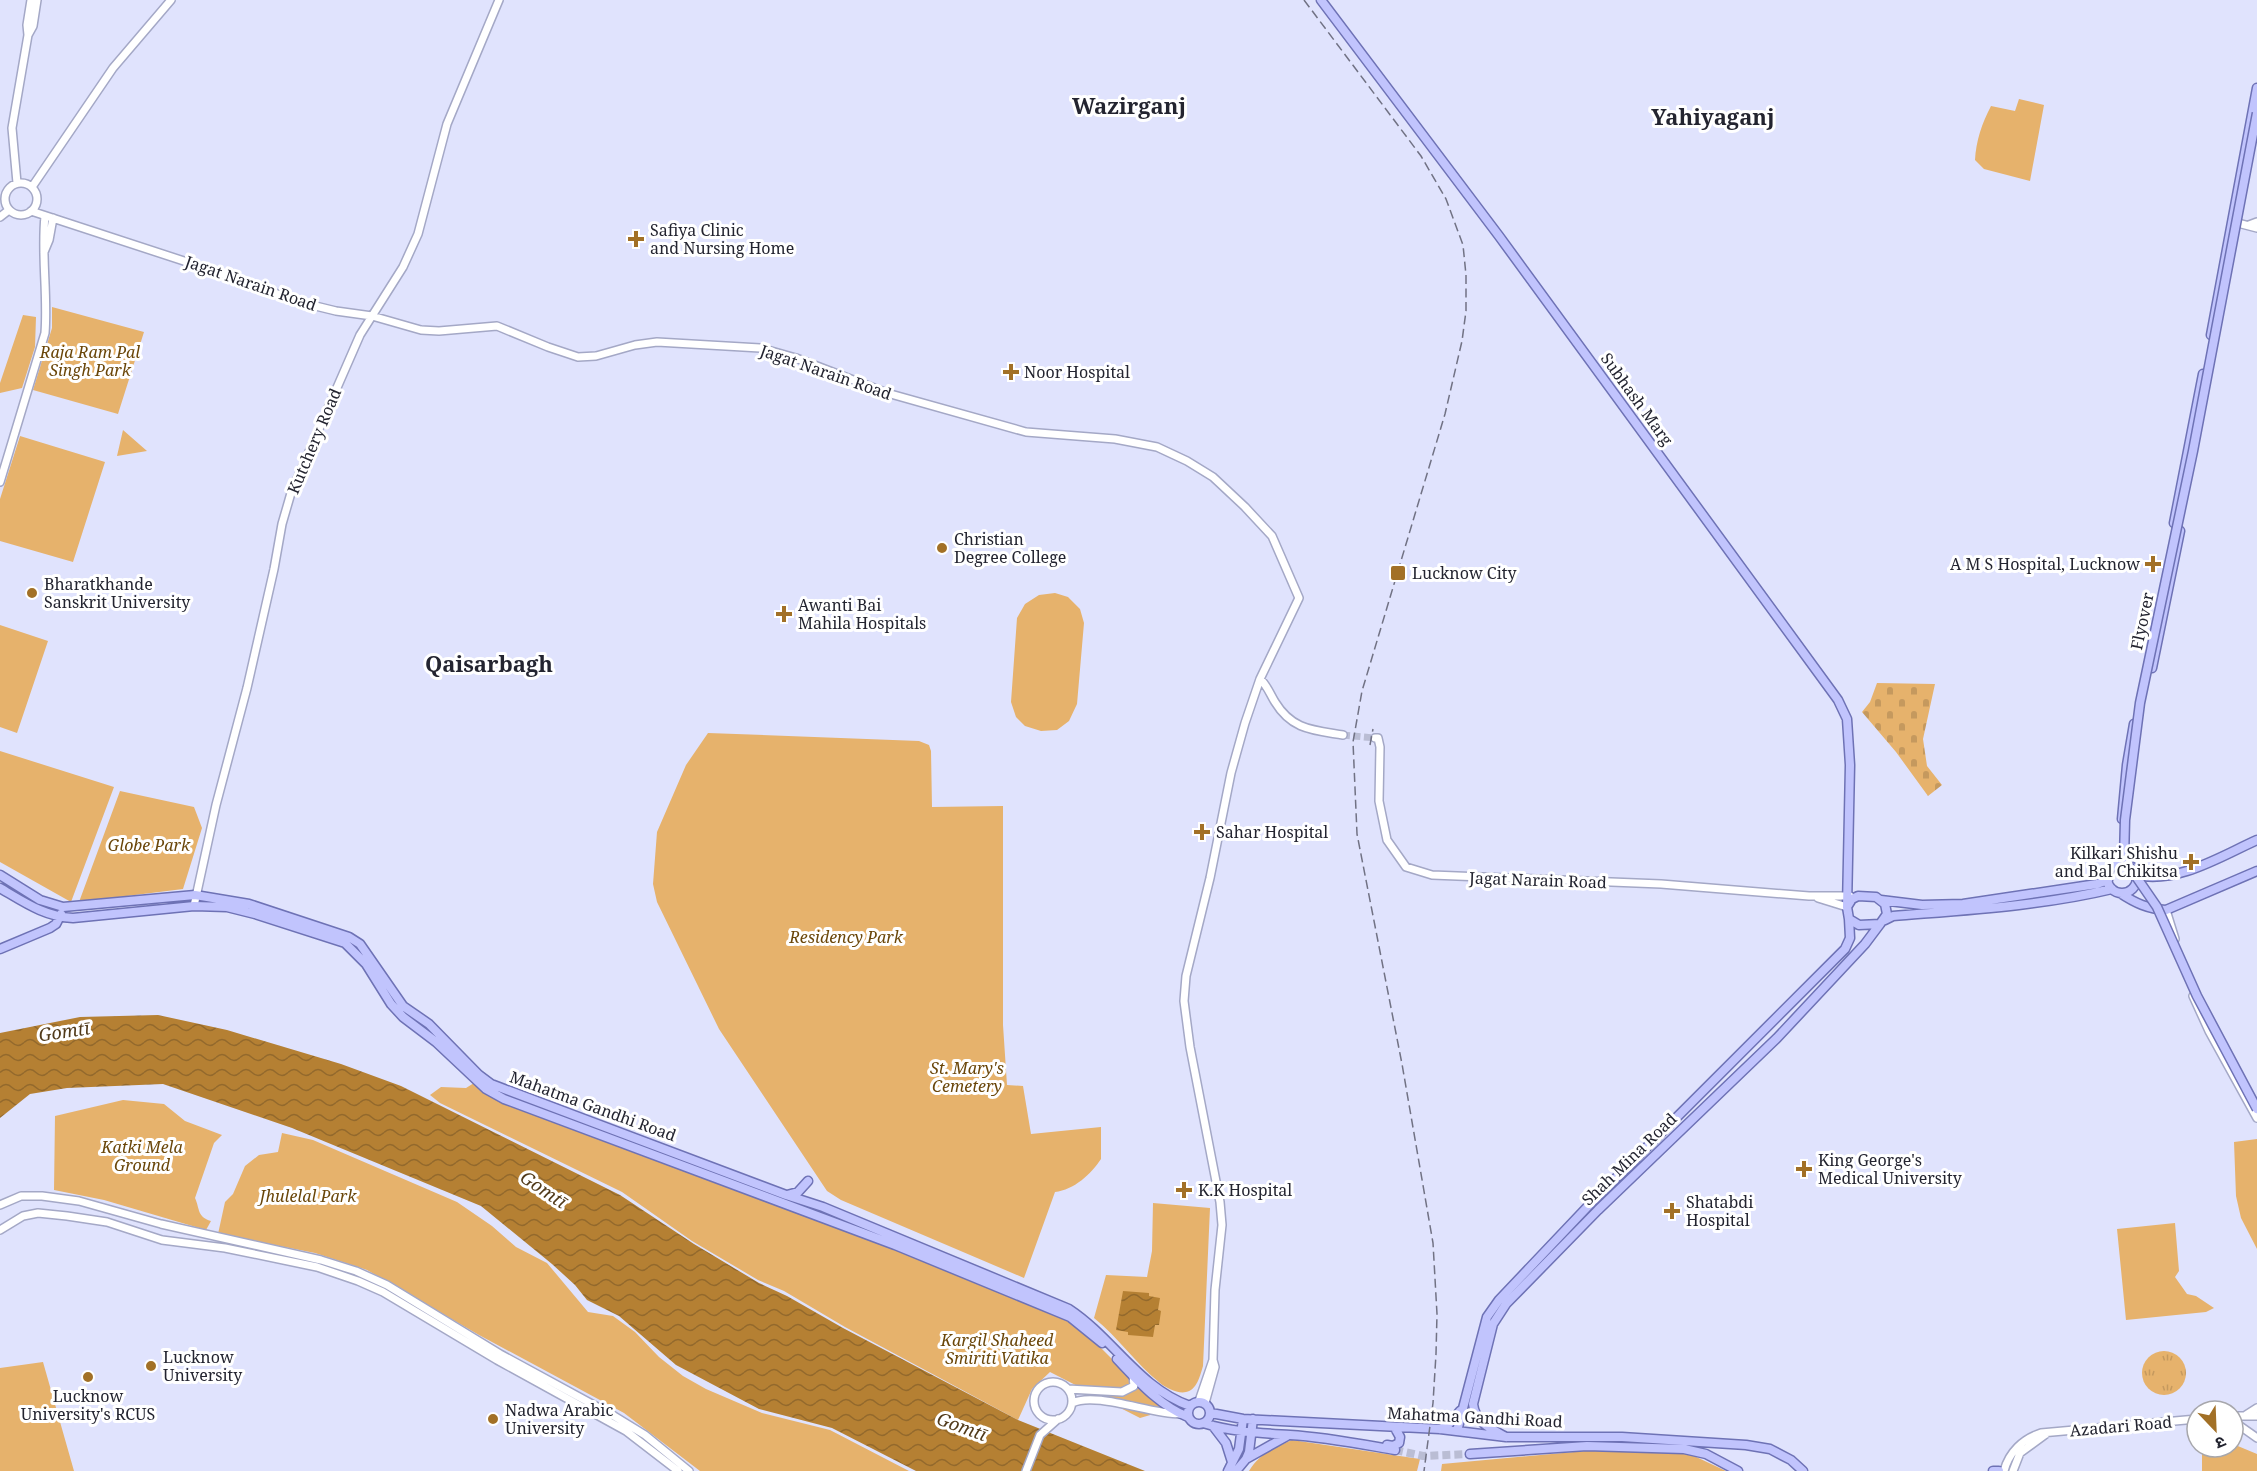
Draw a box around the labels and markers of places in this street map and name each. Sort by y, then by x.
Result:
place label: Safiya Clinic and Nursing Home [650,219,794,259]
marker: Safiya Clinic and Nursing Home [627,230,645,248]
place label: Noor Hospital [1024,361,1130,383]
marker: Noor Hospital [1002,363,1020,381]
place label: Christian Degree College [954,528,1066,568]
marker: Christian Degree College [935,541,949,555]
place label: A M S Hospital, Lucknow [1950,553,2140,575]
marker: A M S Hospital, Lucknow [2144,555,2162,573]
place label: Lucknow City [1412,562,1517,584]
marker: Lucknow City [1389,564,1407,582]
place label: Bharatkhande Sanskrit University [44,573,191,613]
marker: Bharatkhande Sanskrit University [25,586,39,600]
place label: Awanti Bai Mahila Hospitals [798,594,926,634]
marker: Awanti Bai Mahila Hospitals [775,605,793,623]
place label: Sahar Hospital [1216,821,1328,843]
marker: Sahar Hospital [1193,823,1211,841]
place label: Kilkari Shishu and Bal Chikitsa [2055,842,2178,882]
marker: Kilkari Shishu and Bal Chikitsa [2182,853,2200,871]
place label: King George's Medical University [1818,1149,1963,1189]
marker: King George's Medical University [1795,1160,1813,1178]
place label: K.K Hospital [1198,1179,1292,1201]
marker: K.K Hospital [1175,1181,1193,1199]
place label: Shatabdi Hospital [1686,1191,1753,1231]
marker: Shatabdi Hospital [1663,1202,1681,1220]
place label: Lucknow University [163,1346,243,1386]
marker: Lucknow University [144,1359,158,1373]
marker: Lucknow University's RCUS [81,1370,95,1384]
place label: Lucknow University's RCUS [21,1385,155,1425]
place label: Nadwa Arabic University [505,1399,613,1439]
marker: Nadwa Arabic University [486,1412,500,1426]

